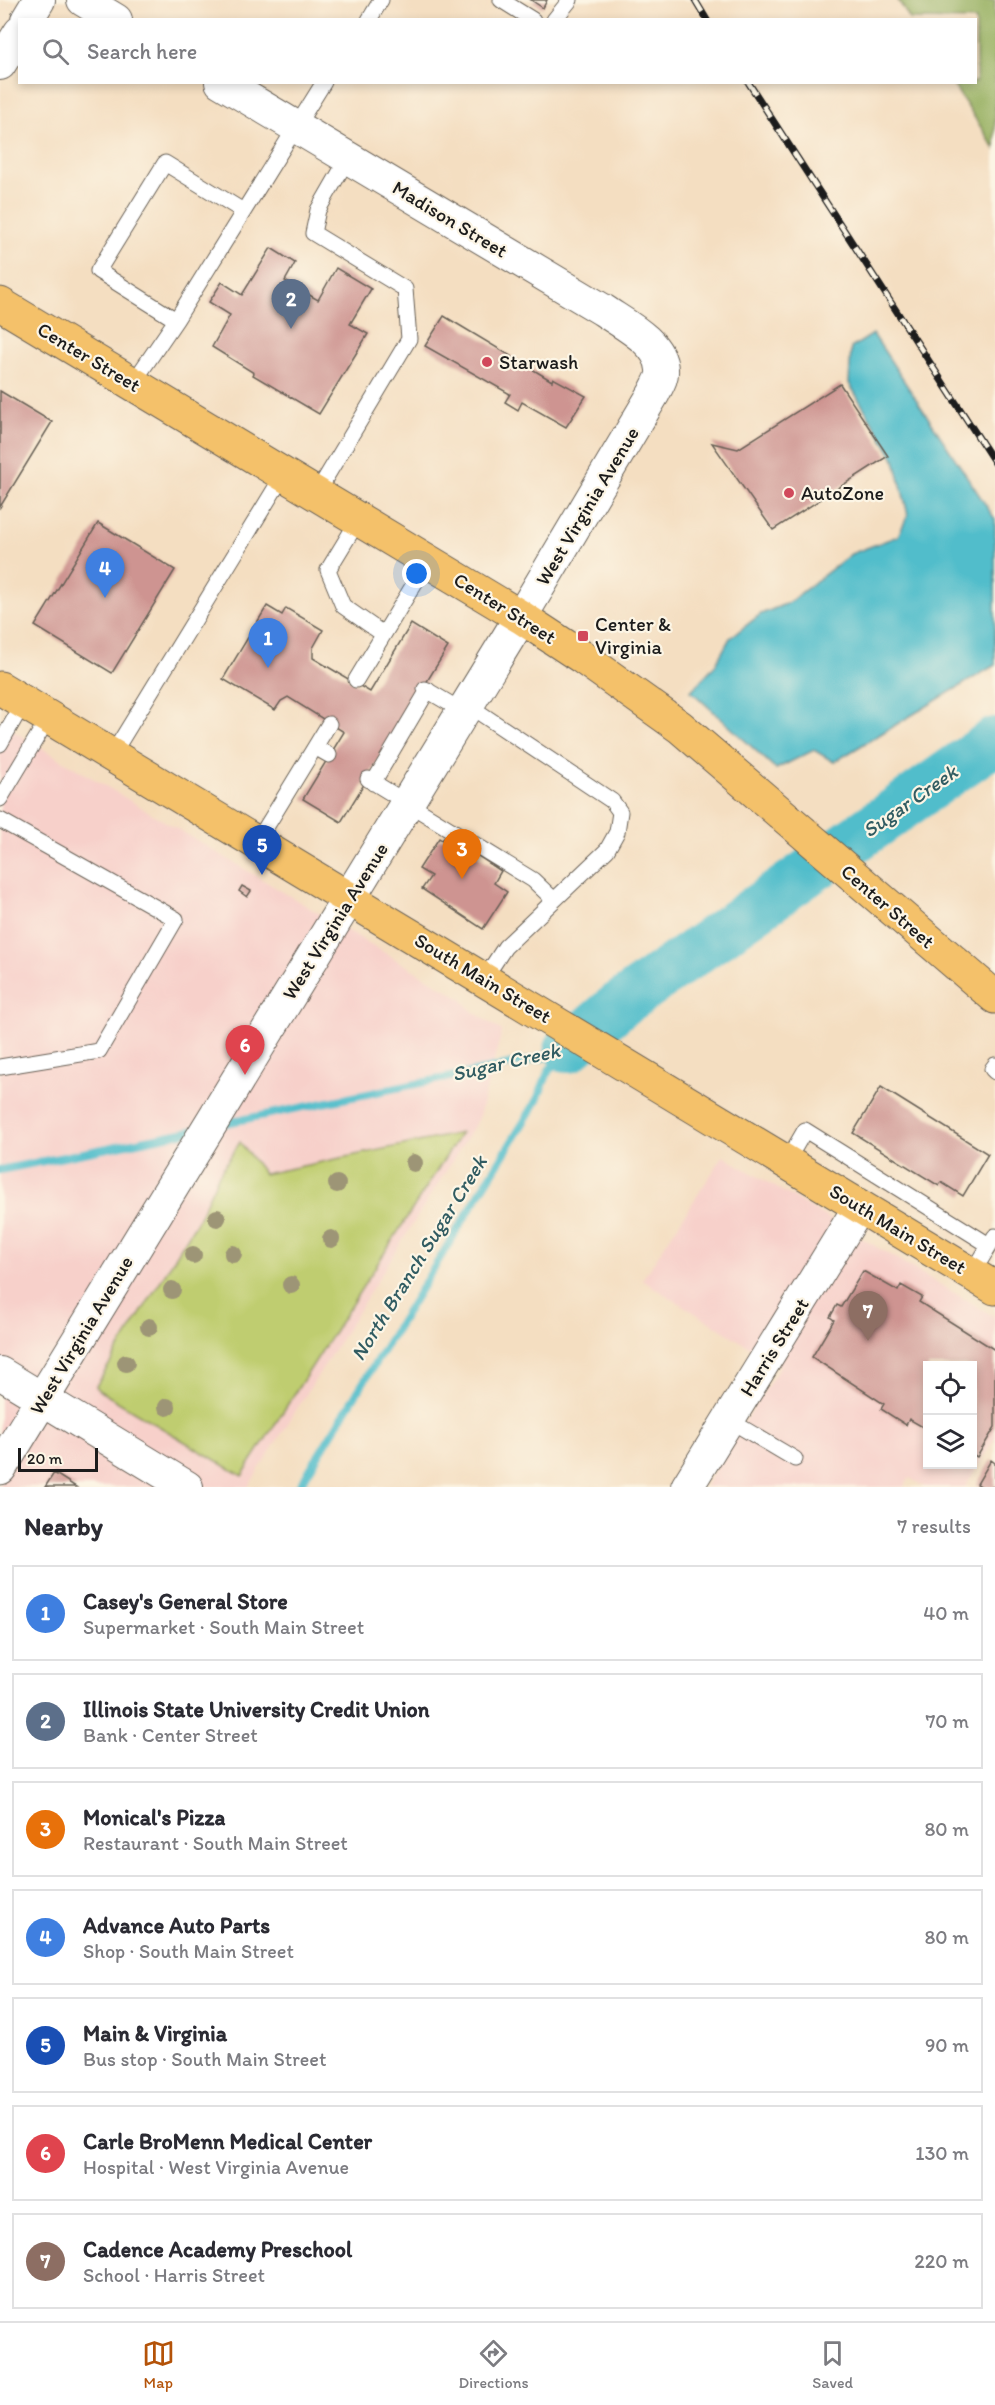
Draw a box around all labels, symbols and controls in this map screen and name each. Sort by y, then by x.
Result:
search box [18,18,977,84]
icon: search [39,35,72,68]
text: Search here [87,38,197,65]
street label: Madison Street [388,175,512,263]
pin: 2 [272,280,310,329]
street label: Center Street [33,317,145,397]
place label: Starwash [499,350,578,374]
marker: Starwash [480,355,494,369]
street label: West Virginia Avenue [530,422,644,590]
place label: AutoZone [801,481,884,505]
marker: AutoZone [782,486,796,500]
pin: 4 [86,548,124,598]
your location [402,559,431,588]
street label: Center Street [449,567,561,649]
place label: Center & Virginia [595,612,671,659]
pin: 1 [248,618,288,668]
marker: Center & Virginia [576,629,590,643]
water label: Sugar Creek [857,758,963,842]
pin: 5 [242,826,282,875]
pin: 3 [442,830,482,879]
street label: West Virginia Avenue [277,838,393,1004]
street label: Center Street [836,859,940,953]
street label: South Main Street [410,928,556,1028]
pin: 6 [226,1026,264,1075]
water label: Sugar Creek [449,1037,563,1086]
water label: North Branch Sugar Creek [345,1149,493,1365]
street label: South Main Street [825,1179,971,1279]
street label: West Virginia Avenue [24,1251,138,1419]
pin: 7 [848,1292,888,1341]
street label: Harris Street [734,1293,814,1401]
map controls [923,1361,977,1469]
button: locate [923,1361,977,1415]
button: layers [923,1415,977,1469]
scale bar [18,1445,98,1472]
text: 20 m [27,1449,62,1468]
text: Nearby [24,1510,103,1542]
text: 7 results [897,1514,971,1538]
text: Casey's General Store [83,1588,288,1615]
text: 1 [41,1601,50,1625]
text: 40 m [923,1601,969,1625]
text: Supermarket · South Main Street [83,1615,364,1639]
text: Illinois State University Credit Union [83,1696,429,1723]
text: 2 [40,1709,51,1733]
text: 70 m [925,1709,969,1733]
text: Bank · Center Street [83,1723,258,1747]
text: Monical's Pizza [83,1804,225,1831]
text: 3 [40,1817,51,1841]
text: 80 m [924,1817,969,1841]
text: Restaurant · South Main Street [83,1831,348,1855]
text: Advance Auto Parts [83,1912,270,1939]
text: 4 [39,1925,52,1949]
text: 80 m [924,1925,969,1949]
text: Shop · South Main Street [83,1939,294,1963]
text: Main & Virginia [83,2020,227,2047]
text: 5 [40,2033,51,2057]
text: 90 m [925,2033,969,2057]
text: Bus stop · South Main Street [83,2047,326,2071]
text: Carle BroMenn Medical Center [83,2128,372,2155]
text: 6 [40,2141,51,2165]
text: 130 m [915,2141,969,2165]
text: Hospital · West Virginia Avenue [83,2155,349,2179]
text: Cadence Academy Preschool [83,2236,352,2263]
text: 7 [41,2249,50,2273]
text: 220 m [914,2249,969,2273]
text: School · Harris Street [83,2263,265,2287]
tab: Map [142,2337,175,2392]
tab: Directions [458,2337,529,2392]
tab: Saved [812,2337,853,2392]

